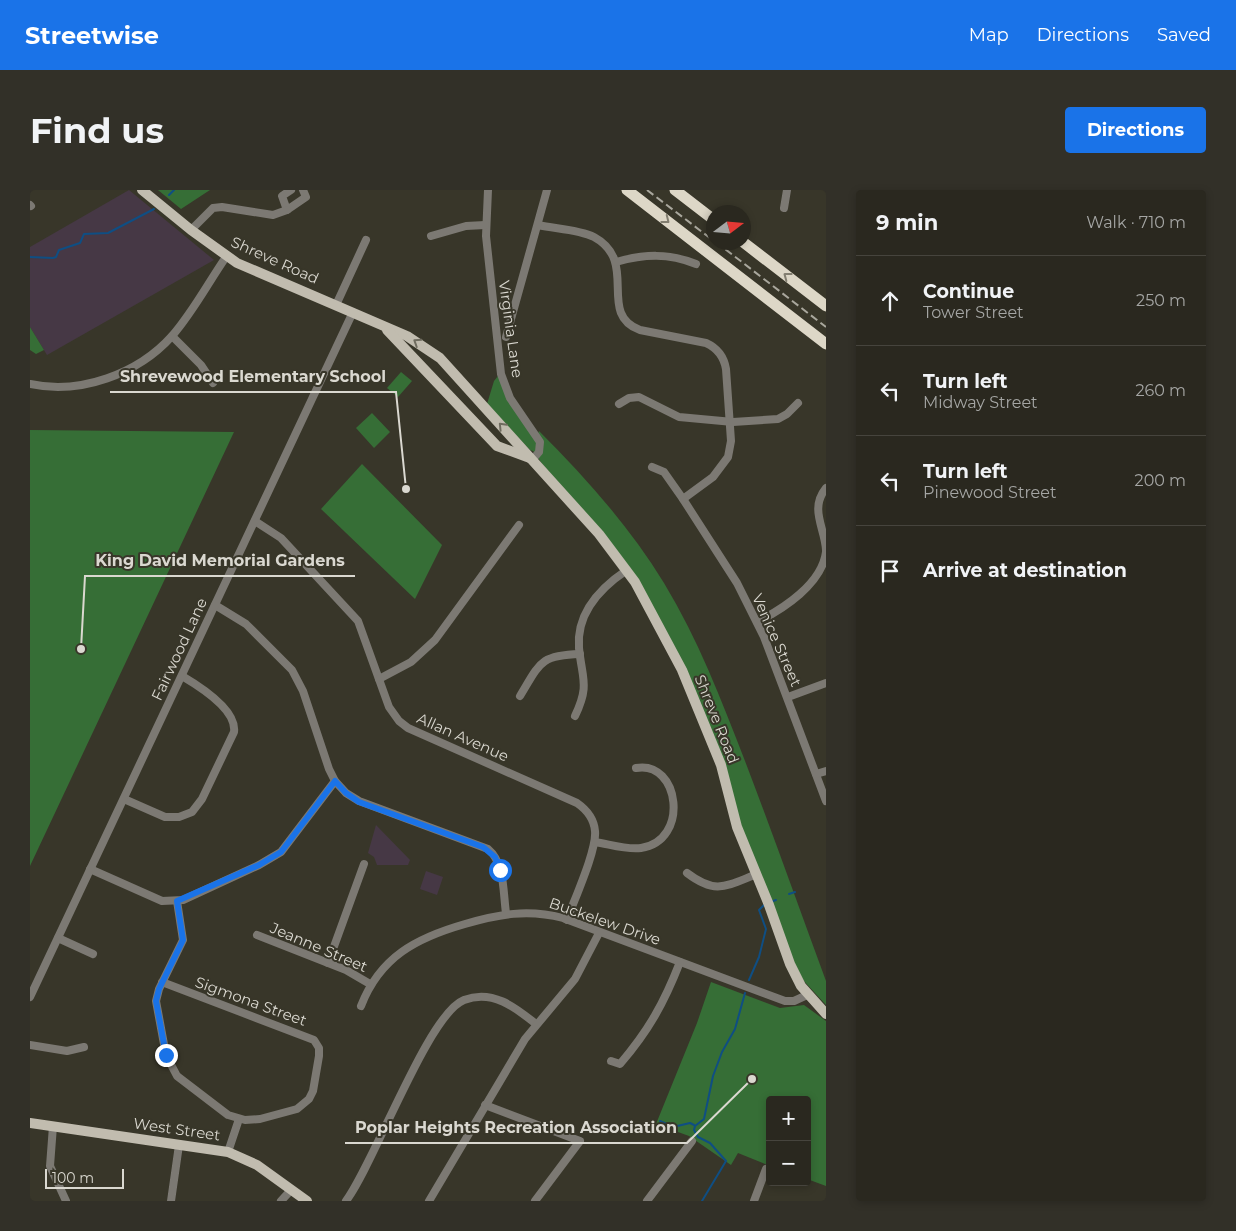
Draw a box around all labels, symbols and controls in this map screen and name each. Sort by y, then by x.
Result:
text: Streetwise [25,21,159,50]
text: Map [969,24,1009,46]
text: Directions [1037,24,1129,46]
text: Saved [1157,24,1211,46]
button: Directions [1065,107,1206,153]
text: Find us [30,109,164,152]
north arrow [706,205,751,250]
text: 9 min [876,210,938,235]
text: Walk · 710 m [1086,213,1186,232]
one-way arrow [660,214,669,222]
street label: Shreve Road [228,232,322,288]
one-way arrow [784,274,793,282]
street label: Virginia Lane [495,279,527,379]
text: Continue [923,280,1014,303]
icon: ahead [876,287,904,315]
text: 250 m [1136,291,1186,310]
text: Tower Street [923,303,1024,322]
one-way arrow [413,338,422,348]
callout: Shrevewood Elementary School [110,361,396,392]
text: Shrevewood Elementary School [120,367,386,386]
text: Turn left [923,370,1008,393]
icon: left [876,377,904,405]
text: 260 m [1135,381,1186,400]
text: Midway Street [923,393,1038,412]
one-way arrow [499,422,508,431]
text: Turn left [923,460,1008,483]
icon: left [876,467,904,495]
text: 200 m [1135,471,1186,490]
text: Pinewood Street [923,483,1056,502]
callout: King David Memorial Gardens [85,545,355,576]
text: King David Memorial Gardens [95,551,345,570]
icon: arrive [876,557,904,585]
text: Arrive at destination [923,559,1127,582]
street label: Venice Street [748,591,806,689]
street label: Fairwood Lane [147,595,211,703]
street label: Shreve Road [691,672,743,766]
street label: Allan Avenue [414,708,512,766]
route start [489,859,512,882]
street label: Buckelew Drive [547,893,663,949]
street label: Jeanne Street [267,918,370,976]
street label: Sigmona Street [193,972,309,1030]
route end [155,1044,178,1067]
map controls [766,1096,811,1186]
button: + [766,1096,811,1141]
callout: Poplar Heights Recreation Association [345,1112,687,1143]
street label: West Street [132,1113,222,1145]
text: Poplar Heights Recreation Association [355,1118,677,1137]
button: − [766,1141,811,1186]
scale bar [45,1166,124,1189]
text: 100 m [52,1169,94,1187]

